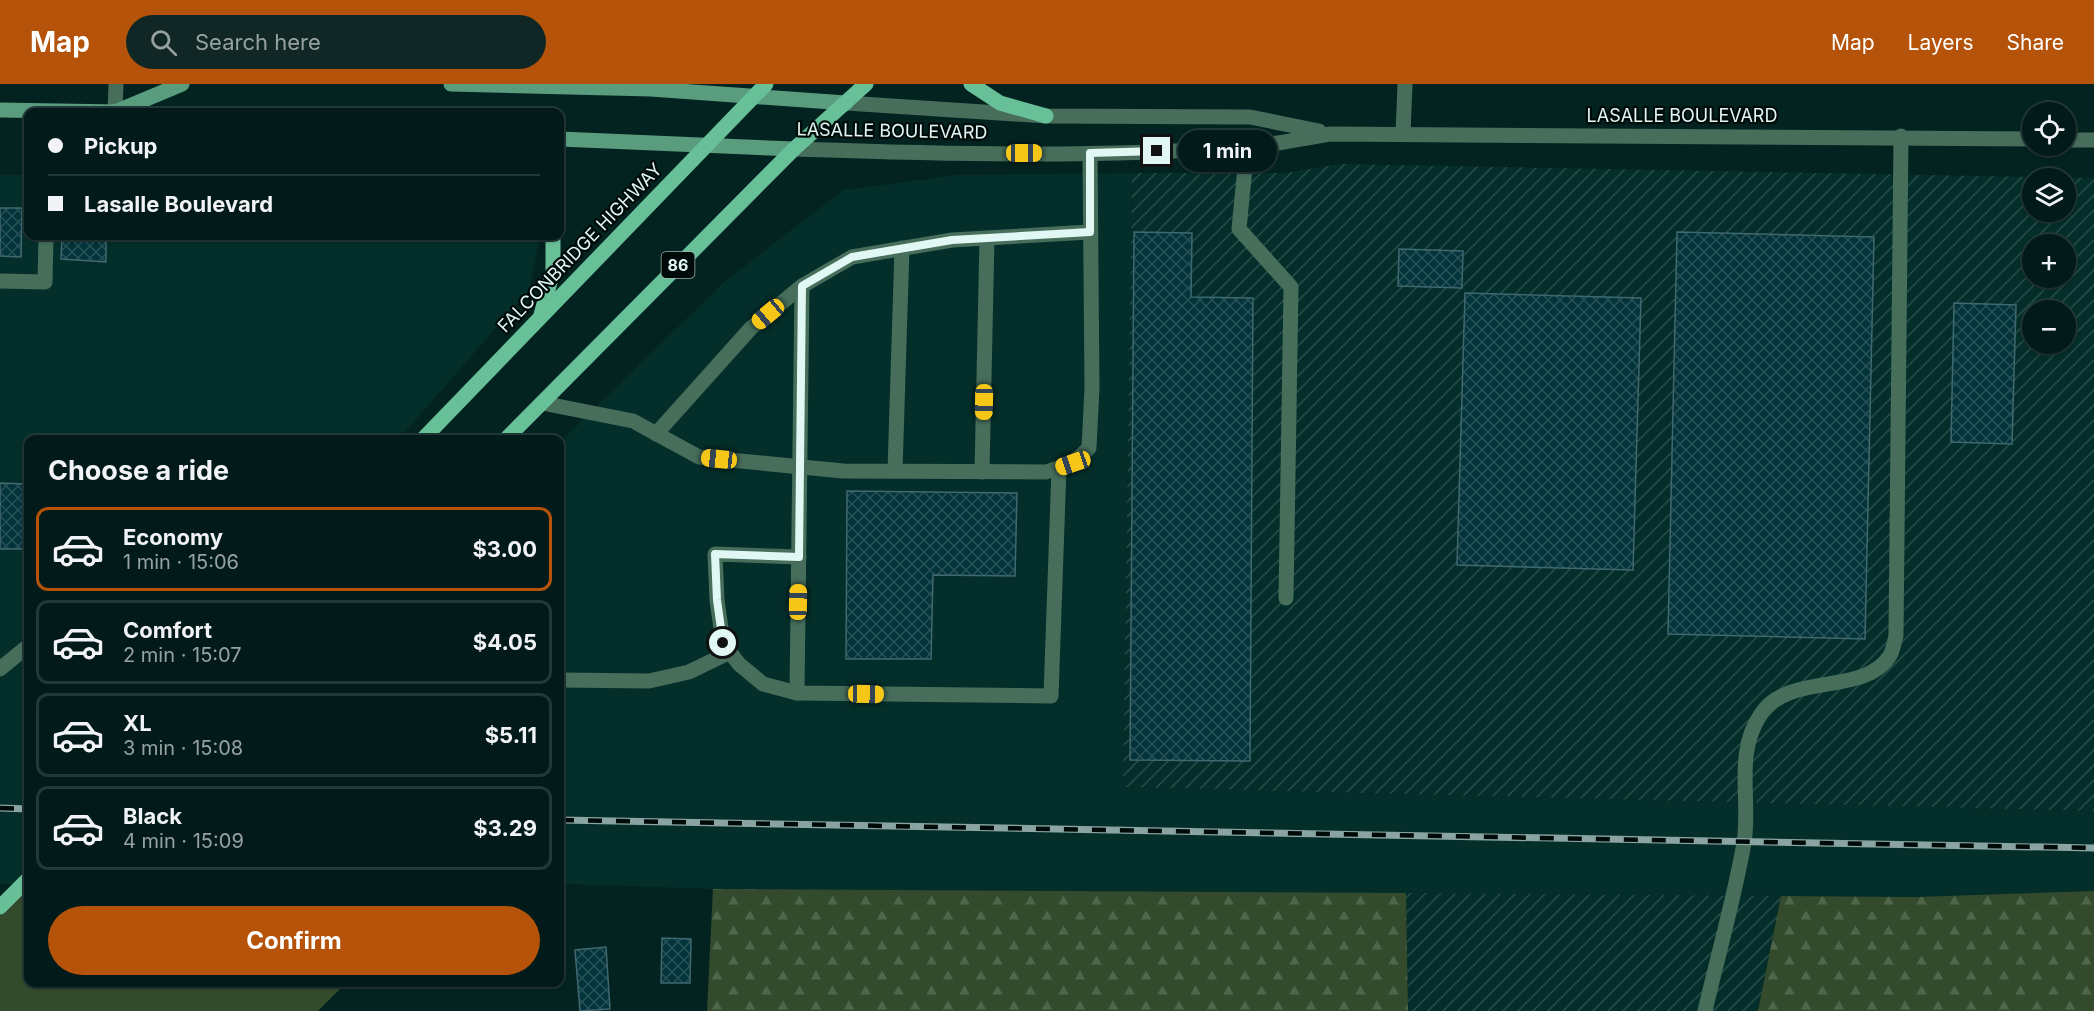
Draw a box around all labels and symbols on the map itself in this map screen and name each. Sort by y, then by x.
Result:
street label: LASALLE BOULEVARD [1587,105,1777,126]
street label: LASALLE BOULEVARD [796,118,988,143]
callout: 1 min [1178,130,1277,172]
route end [1143,137,1170,164]
car [1006,144,1042,162]
street label: FALCONBRIDGE HIGHWAY [493,159,666,337]
road number: 86 [662,252,694,278]
car [748,296,788,332]
car [975,384,993,420]
car [700,448,738,470]
car [1053,449,1093,477]
car [789,584,807,620]
route start [709,629,736,656]
car [848,685,884,703]

